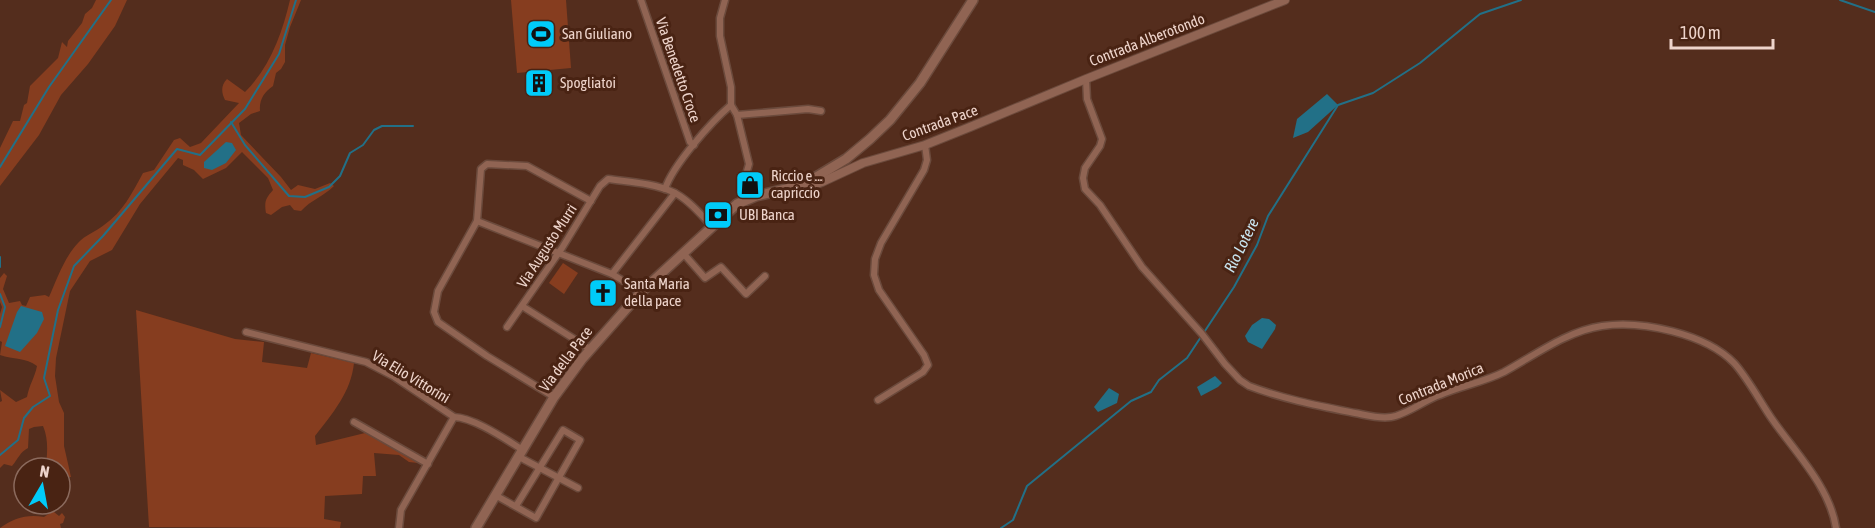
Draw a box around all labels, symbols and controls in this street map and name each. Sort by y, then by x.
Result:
street label: Contrada Alberotondo [1087,10,1207,69]
scale bar [1671,12,1773,50]
street label: Via Benedetto Croce [653,15,704,125]
sports icon: San Giuliano [525,18,557,50]
text: 100 m [1680,22,1721,43]
place label: San Giuliano [562,25,632,42]
building icon: Spogliatoi [523,67,555,99]
place label: Spogliatoi [560,74,616,91]
street label: Contrada Pace [900,101,980,144]
place label: Riccio e ... capriccio [771,167,823,201]
shop icon: Riccio e ... capriccio [734,169,766,201]
bank icon: UBI Banca [702,199,734,231]
street label: Via Augusto Murri [513,201,580,291]
place label: UBI Banca [739,206,795,223]
water label: Rio Lotere [1220,215,1262,275]
place label: Santa Maria della pace [624,275,690,309]
church icon: Santa Maria della pace [587,277,619,309]
street label: Via della Pace [536,323,596,395]
street label: Via Elio Vittorini [369,347,453,406]
street label: Contrada Morica [1396,359,1486,408]
north arrow [12,456,72,516]
text: N [38,462,51,481]

